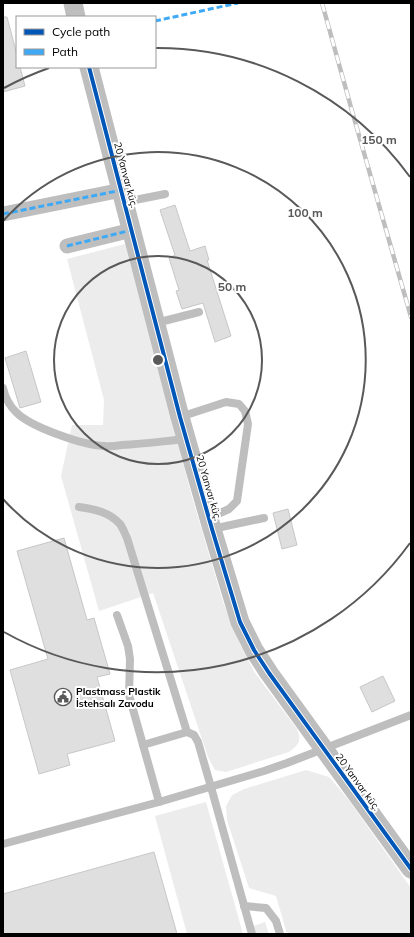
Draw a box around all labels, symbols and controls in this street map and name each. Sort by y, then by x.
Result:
legend [16,16,156,68]
text: Cycle path [52,24,110,39]
text: Path [52,44,78,59]
text: 150 m [361,132,397,147]
street label: 20 Yanvar küç. [111,141,141,209]
text: 100 m [287,205,323,220]
text: 50 m [218,279,246,294]
centre of rings [151,353,165,367]
street label: 20 Yanvar küç. [193,454,225,522]
place label: Plastmass Plastik İstehsalı Zavodu [76,685,161,710]
public building icon: Plastmass Plastik İstehsalı Zavodu [53,687,73,707]
street label: 20 Yanvar küç. [333,751,383,813]

